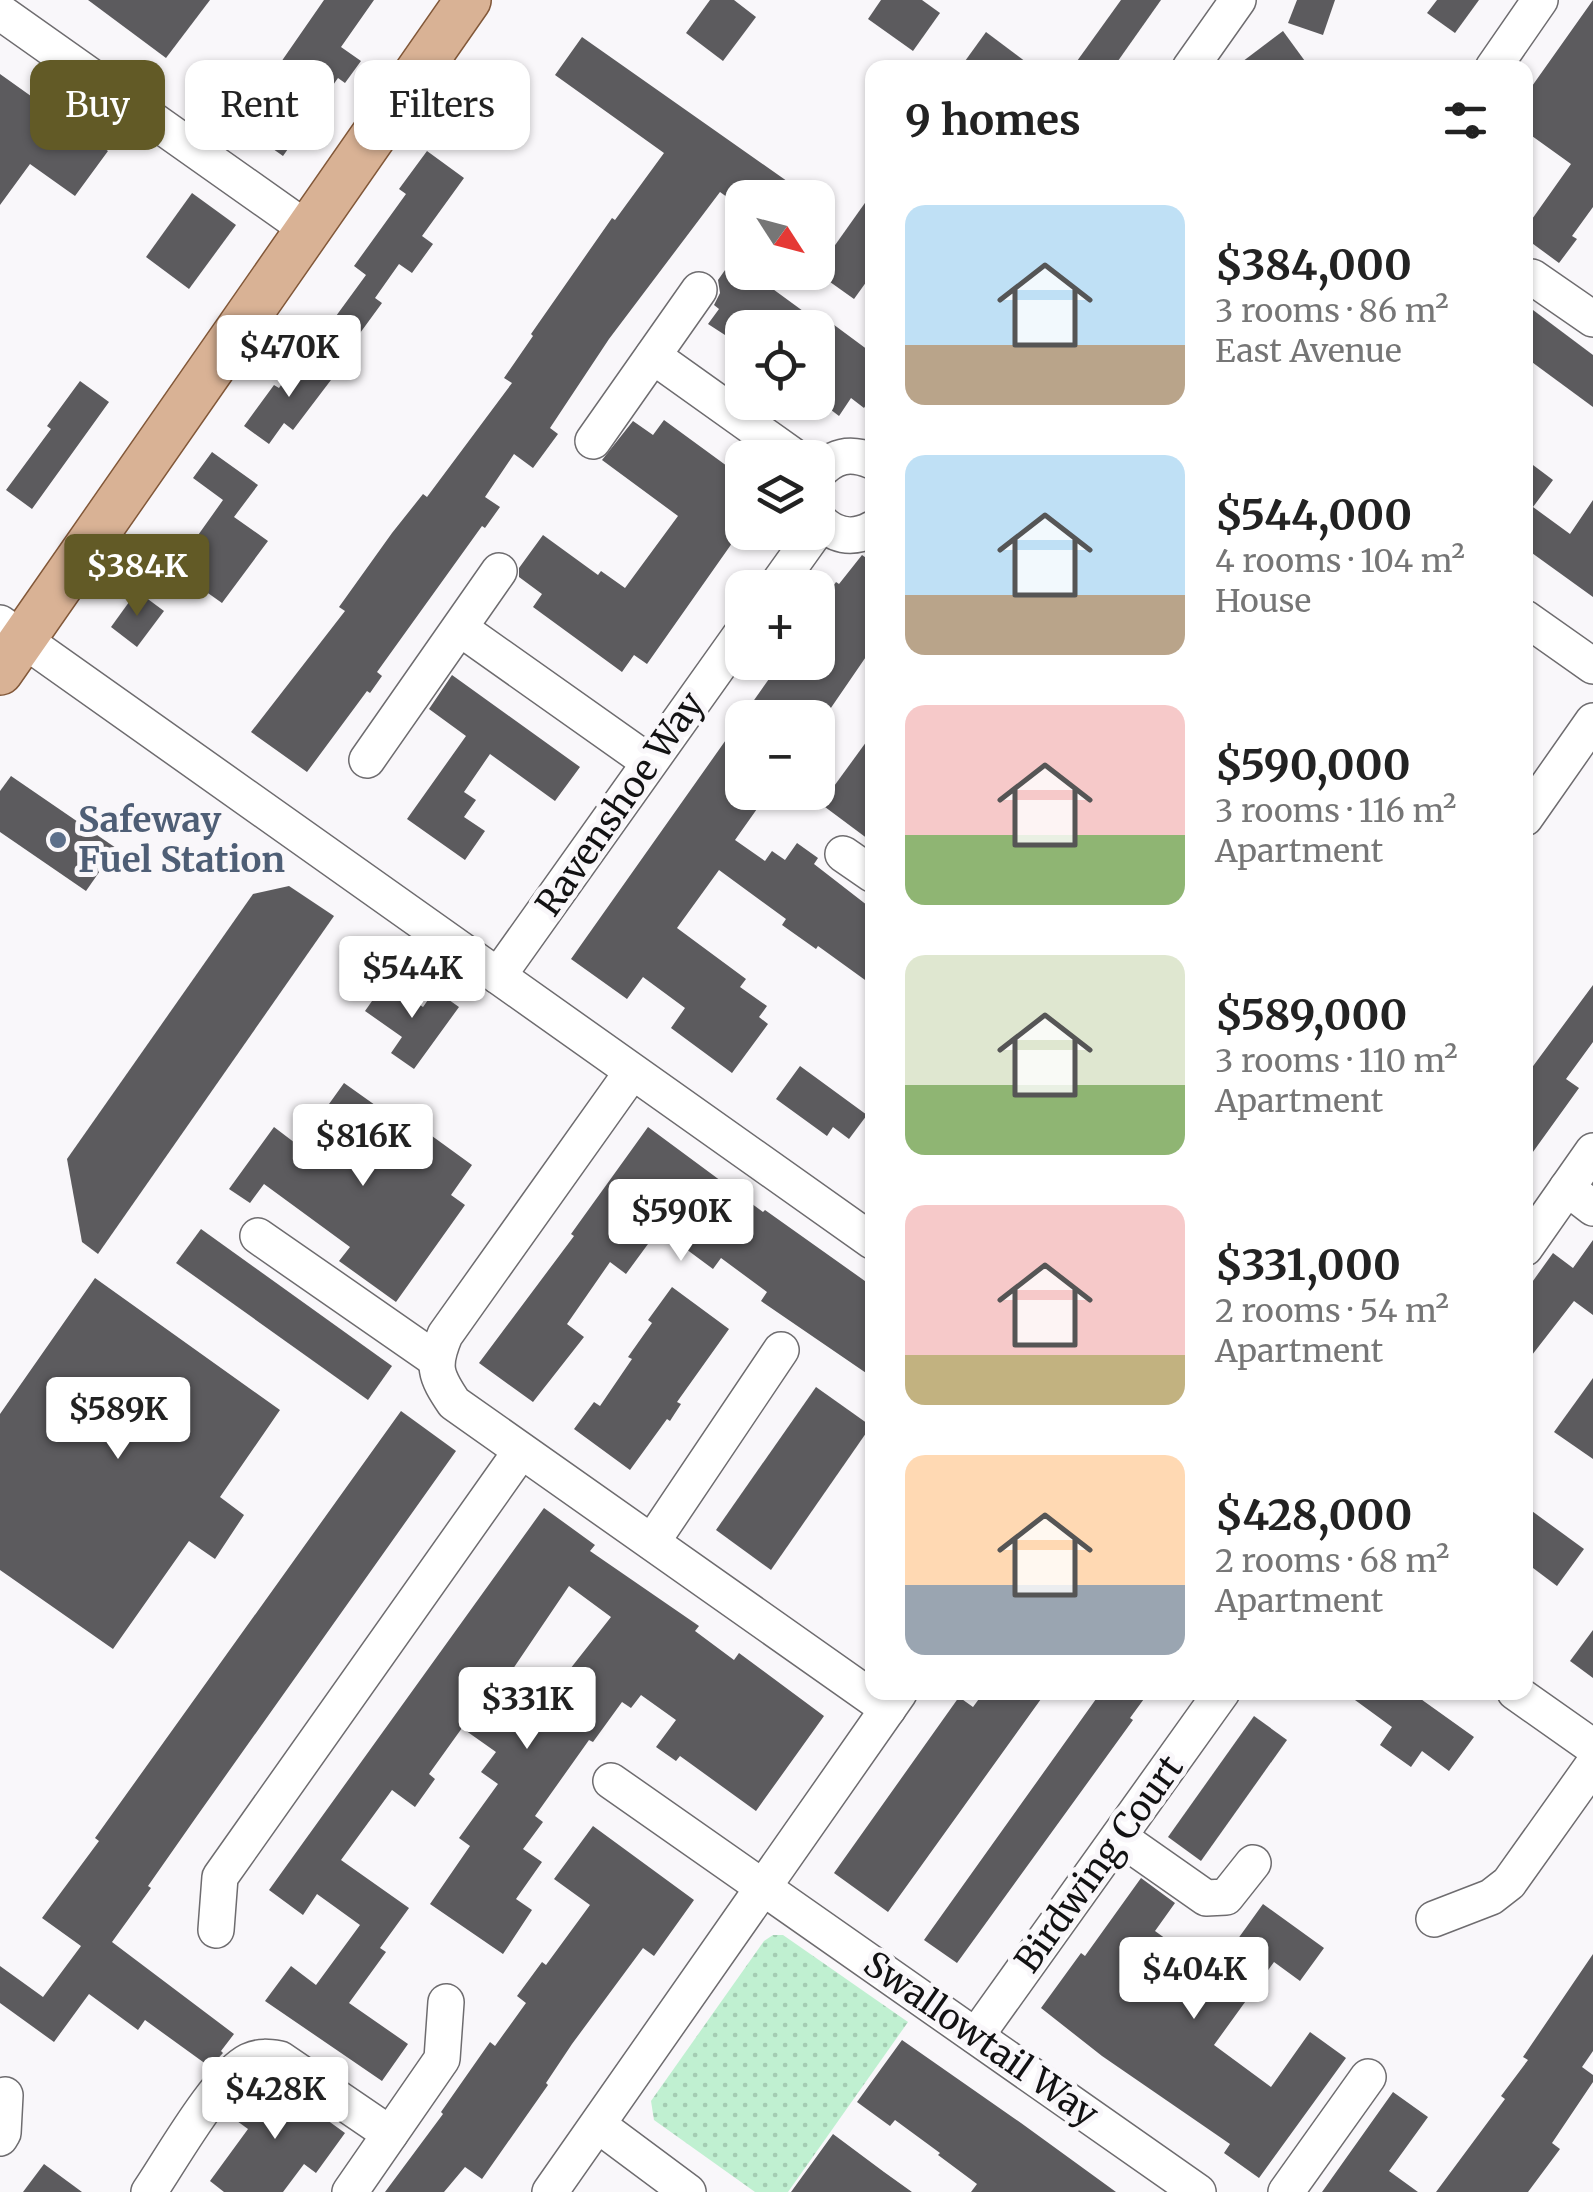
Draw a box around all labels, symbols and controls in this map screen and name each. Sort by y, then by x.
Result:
chip: Buy [30,60,165,150]
chip: Rent [185,60,334,150]
chip: Filters [354,60,530,150]
icon: filters [1438,93,1493,148]
text: 9 homes [905,94,1081,146]
north arrow [725,180,835,290]
map controls [725,180,835,810]
text: $384,000 [1215,239,1412,291]
icon: home [985,245,1105,365]
text: 3 rooms · 86 m² [1215,291,1449,331]
button: locate [725,310,835,420]
pin: $470K [219,315,359,400]
text: $470K [239,327,339,367]
text: East Avenue [1215,331,1402,371]
button: layers [725,440,835,550]
text: $544,000 [1215,489,1412,541]
icon: home [985,495,1105,615]
pin: $384K [67,534,207,619]
text: 4 rooms · 104 m² [1215,541,1465,581]
text: $384K [86,546,188,586]
button: + [725,570,835,680]
text: House [1215,581,1311,621]
street label: Ravenshoe Way [526,683,714,925]
button: − [725,700,835,810]
text: $590,000 [1215,739,1411,791]
icon: home [985,745,1105,865]
text: 3 rooms · 116 m² [1215,791,1456,831]
place label: Safeway Fuel Station [78,798,285,882]
marker: Safeway Fuel Station [47,829,69,851]
text: Apartment [1215,831,1383,871]
pin: $544K [342,936,482,1021]
text: $544K [361,948,463,988]
text: $589,000 [1215,989,1407,1041]
icon: home [985,995,1105,1115]
text: 3 rooms · 110 m² [1215,1041,1458,1081]
text: Apartment [1215,1081,1383,1121]
pin: $816K [293,1104,433,1189]
text: $816K [315,1116,411,1156]
pin: $590K [611,1179,751,1264]
text: $590K [630,1191,732,1231]
text: $331,000 [1215,1239,1401,1291]
icon: home [985,1245,1105,1365]
text: 2 rooms · 54 m² [1215,1291,1449,1331]
text: Apartment [1215,1331,1383,1371]
pin: $589K [48,1377,188,1462]
text: $589K [68,1389,168,1429]
text: $428,000 [1215,1489,1412,1541]
icon: home [985,1495,1105,1615]
text: 2 rooms · 68 m² [1215,1541,1449,1581]
text: Apartment [1215,1581,1383,1621]
pin: $331K [457,1667,597,1752]
text: $331K [481,1679,573,1719]
street label: Birdwing Court [1005,1746,1193,1981]
pin: $404K [1124,1937,1264,2022]
street label: Swallowtail Way [855,1942,1107,2137]
text: $404K [1141,1949,1247,1989]
pin: $428K [205,2057,345,2142]
text: $428K [224,2069,326,2109]

